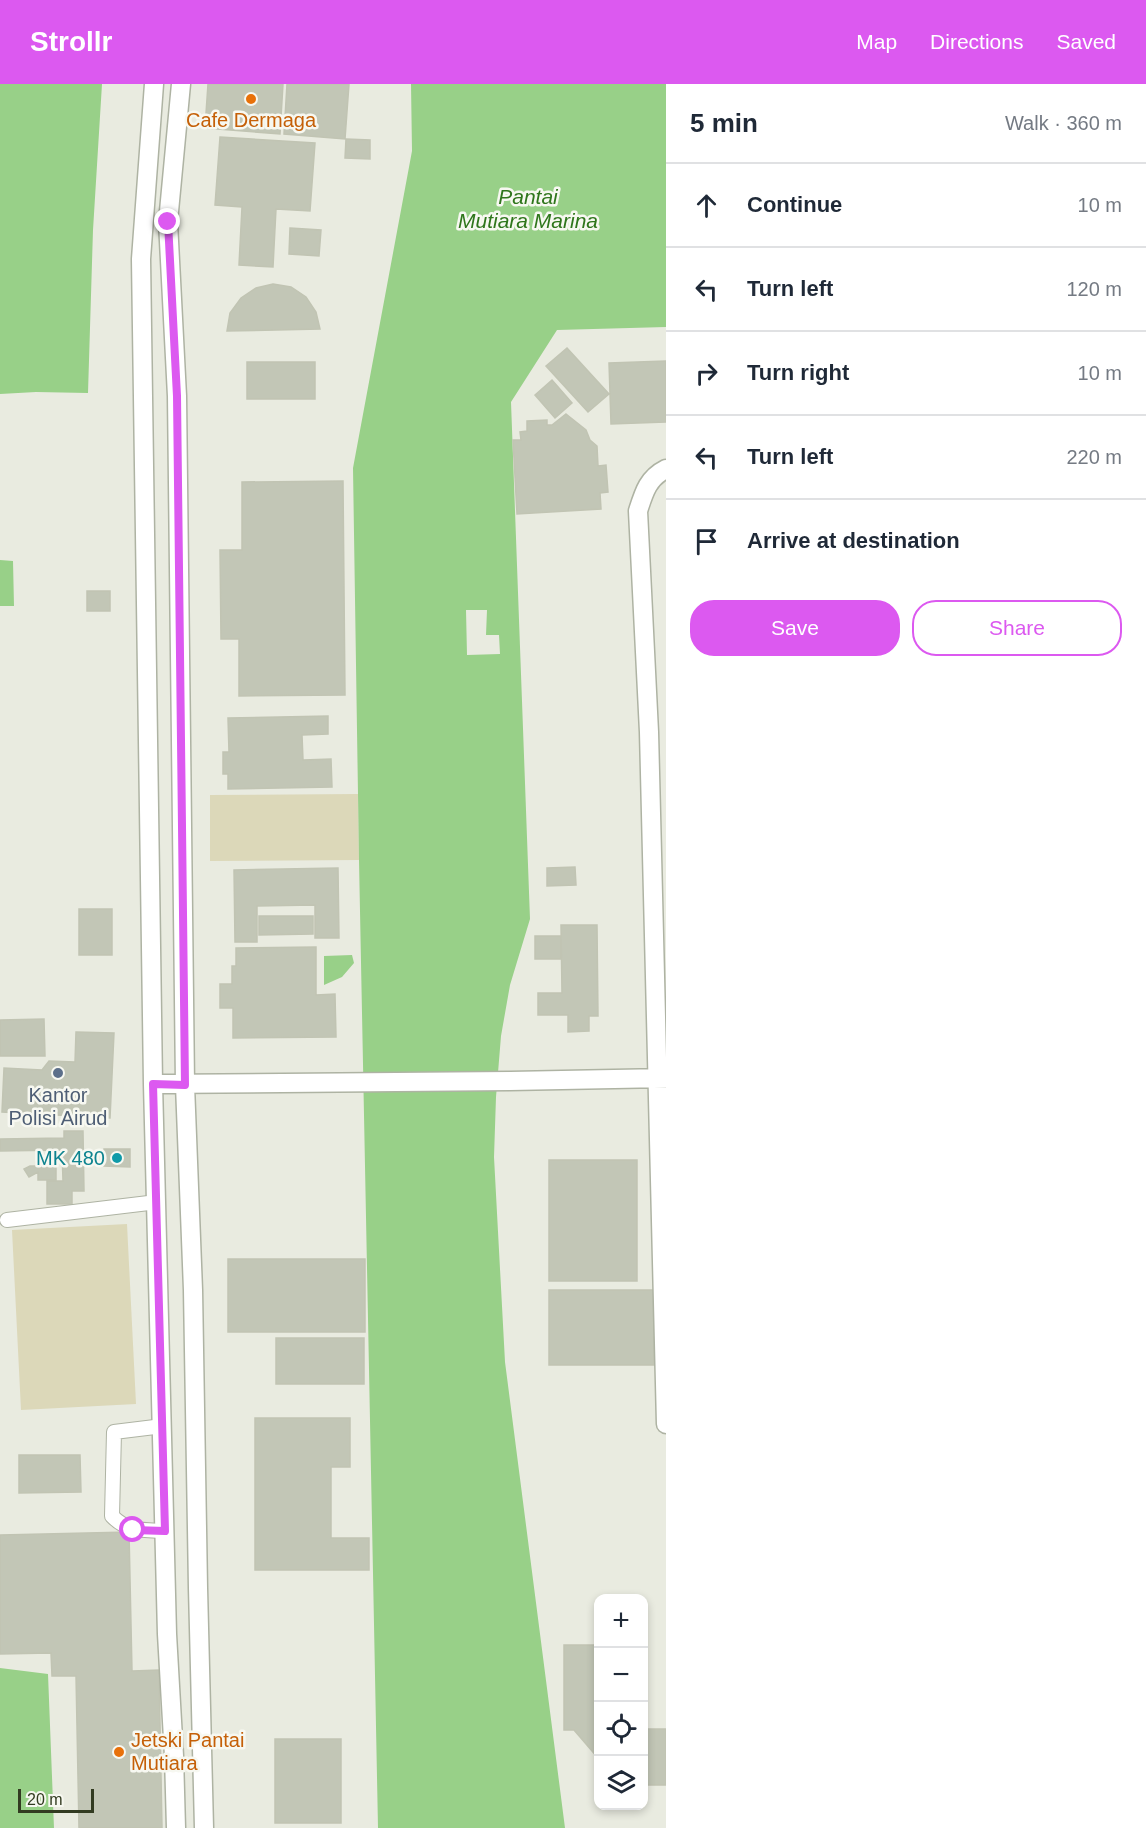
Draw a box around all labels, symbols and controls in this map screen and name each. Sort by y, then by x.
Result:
text: Strollr [30,26,112,57]
text: Map [856,30,897,53]
text: Directions [930,30,1023,53]
text: Saved [1056,30,1116,53]
marker: Cafe Dermaga [244,92,258,106]
text: 5 min [690,108,758,138]
place label: Cafe Dermaga [186,109,317,131]
text: Walk · 360 m [1005,112,1122,134]
water label: Pantai Mutiara Marina [458,185,598,232]
icon: ahead [690,189,723,222]
text: Continue [747,192,842,217]
text: 10 m [1078,194,1122,216]
route end [154,208,180,234]
icon: left [690,273,723,306]
text: Turn left [747,276,833,301]
text: 120 m [1066,278,1122,300]
icon: right [690,357,723,390]
text: Turn right [747,360,849,385]
text: 10 m [1078,362,1122,384]
icon: left [690,441,723,474]
text: Turn left [747,444,833,469]
text: 220 m [1066,446,1122,468]
icon: arrive [690,525,723,558]
text: Arrive at destination [747,528,960,553]
button: Save [690,600,900,656]
button: Share [912,600,1122,656]
marker: Kantor Polisi Airud [51,1066,65,1080]
place label: Kantor Polisi Airud [9,1084,107,1129]
place label: MK 480 [36,1147,105,1169]
marker: MK 480 [110,1151,124,1165]
route start [119,1516,145,1542]
map controls [594,1594,648,1810]
button: + [594,1594,648,1648]
button: − [594,1648,648,1702]
button: locate [594,1702,648,1756]
place label: Jetski Pantai Mutiara [131,1729,244,1774]
marker: Jetski Pantai Mutiara [112,1745,126,1759]
button: layers [594,1756,648,1810]
scale bar [18,1786,94,1814]
text: 20 m [27,1791,63,1808]

